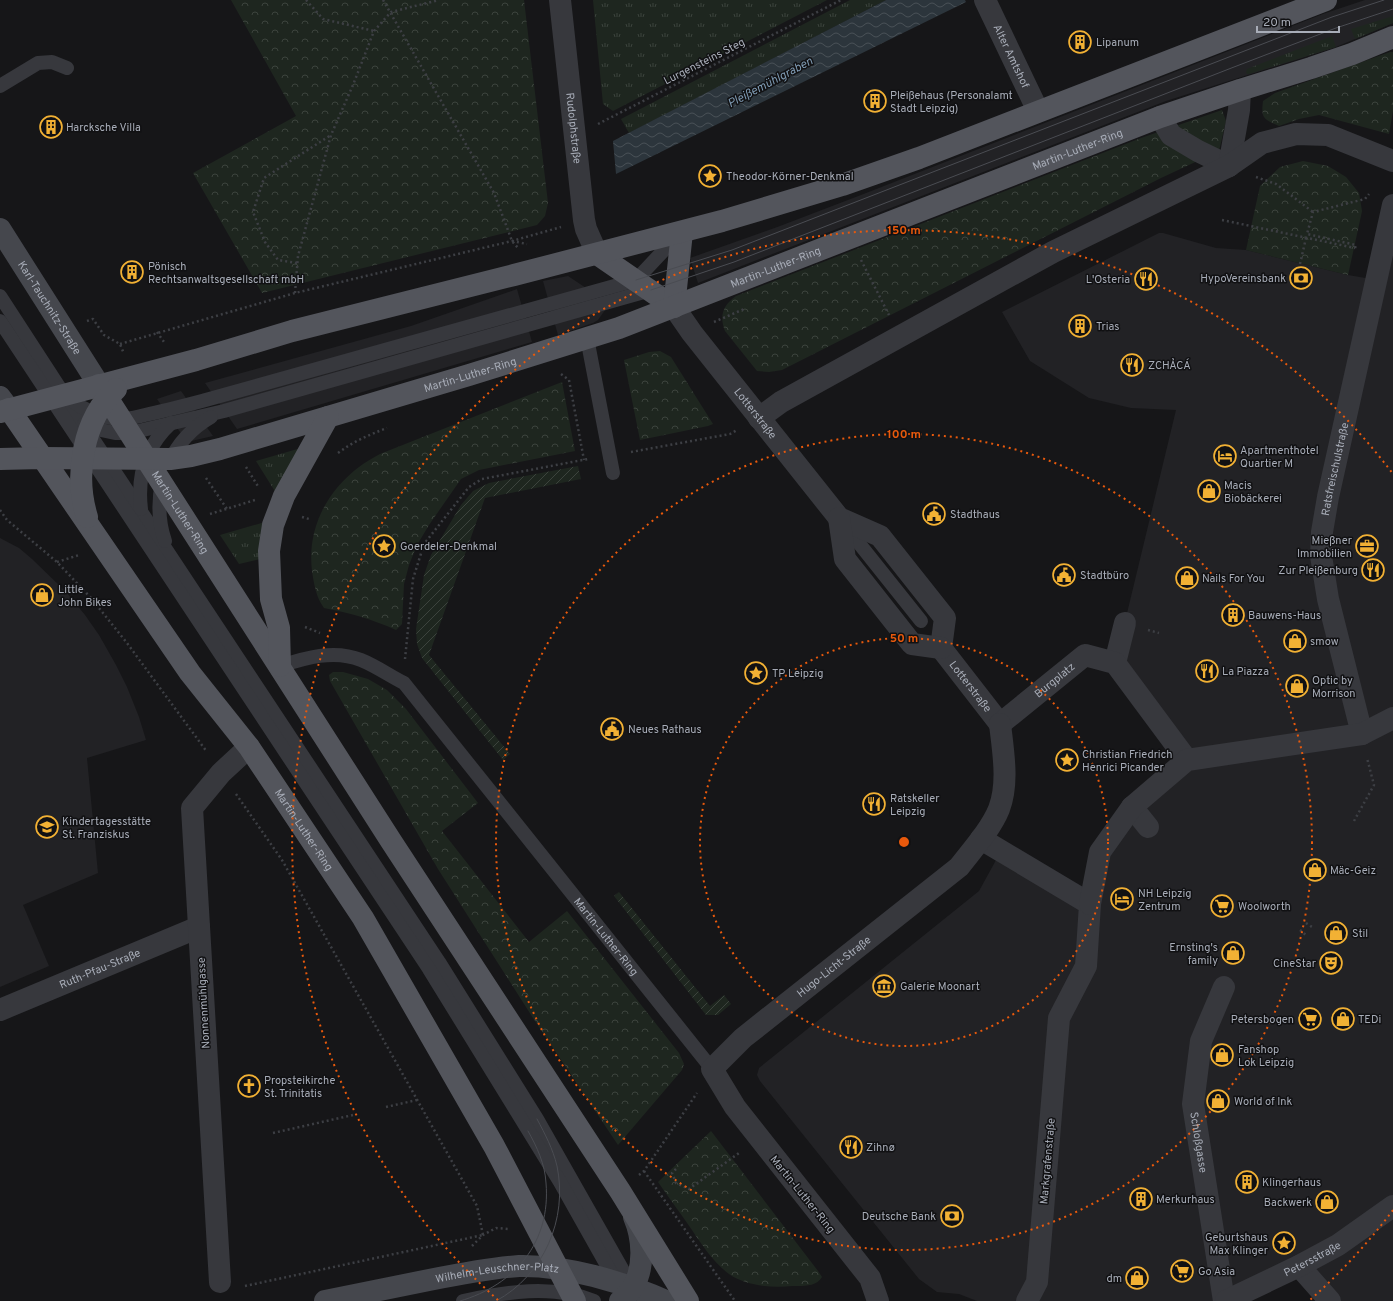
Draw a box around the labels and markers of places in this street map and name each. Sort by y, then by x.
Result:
building icon: Lipanum [1067,29,1093,55]
place label: Lipanum [1096,36,1139,50]
building icon: Pleißehaus (Personalamt Stadt Leipzig) [862,88,888,114]
place label: Pleißehaus (Personalamt Stadt Leipzig) [890,89,1013,116]
building icon: Harcksche Villa [38,114,64,140]
place label: Harcksche Villa [66,121,141,135]
place icon: Theodor-Körner-Denkmal [697,163,723,189]
place label: Theodor-Körner-Denkmal [726,170,854,184]
building icon: Pönisch Rechtsanwaltsgesellschaft mbH [119,259,145,285]
place label: Pönisch Rechtsanwaltsgesellschaft mbH [148,260,304,287]
bank icon: HypoVereinsbank [1288,265,1314,291]
restaurant icon: L'Osteria [1133,266,1159,292]
place label: HypoVereinsbank [1200,272,1286,286]
place label: L'Osteria [1086,273,1130,287]
building icon: Trias [1067,313,1093,339]
place label: Trias [1096,320,1119,334]
restaurant icon: ZCHẢCÁ [1119,352,1145,378]
place label: ZCHẢCÁ [1148,358,1191,373]
hotel icon: Apartmenthotel Quartier M [1212,443,1238,469]
place label: Apartmenthotel Quartier M [1240,444,1319,471]
shop icon: Macis Biobäckerei [1196,478,1222,504]
place label: Macis Biobäckerei [1224,479,1282,506]
public building icon: Stadthaus [921,501,947,527]
place label: Stadthaus [950,508,1000,522]
place icon: Goerdeler-Denkmal [371,533,397,559]
office icon: Mießner Immobilien [1354,533,1380,559]
place label: Mießner Immobilien [1297,534,1353,561]
place label: Goerdeler-Denkmal [400,540,497,554]
restaurant icon: Zur Pleißenburg [1360,557,1386,583]
public building icon: Stadtbüro [1051,562,1077,588]
place label: Zur Pleißenburg [1278,564,1358,578]
shop icon: Nails For You [1174,565,1200,591]
place label: Stadtbüro [1080,569,1129,583]
place label: Nails For You [1202,572,1265,586]
shop icon: Little John Bikes [29,582,55,608]
place label: Little John Bikes [58,583,112,610]
building icon: Bauwens-Haus [1220,602,1246,628]
place label: Bauwens-Haus [1248,609,1321,623]
shop icon: smow [1282,628,1308,654]
place label: smow [1310,635,1339,649]
restaurant icon: La Piazza [1194,658,1220,684]
place icon: TP Leipzig [743,660,769,686]
place label: La Piazza [1222,665,1269,679]
place label: TP Leipzig [772,667,823,681]
shop icon: Optic by Morrison [1284,673,1310,699]
place label: Optic by Morrison [1312,674,1356,701]
public building icon: Neues Rathaus [599,716,625,742]
place label: Neues Rathaus [628,723,702,737]
place icon: Christian Friedrich Henrici Picander [1054,747,1080,773]
place label: Christian Friedrich Henrici Picander [1082,748,1172,775]
restaurant icon: Ratskeller Leipzig [861,791,887,817]
place label: Ratskeller Leipzig [890,792,940,819]
school or university icon: Kindertagesstätte St. Franziskus [34,814,60,840]
place label: Kindertagesstätte St. Franziskus [62,815,151,842]
centre of rings [897,835,911,849]
shop icon: Mäc-Geiz [1302,857,1328,883]
place label: Mäc-Geiz [1330,864,1376,878]
hotel icon: NH Leipzig Zentrum [1109,886,1135,912]
place label: NH Leipzig Zentrum [1138,887,1192,914]
supermarket icon: Woolworth [1209,893,1235,919]
place label: Woolworth [1238,900,1291,914]
shop icon: Stil [1323,920,1349,946]
place label: Stil [1352,927,1368,941]
shop icon: Ernsting's family [1220,940,1246,966]
place label: Ernsting's family [1169,941,1218,968]
theatre icon: CineStar [1318,950,1344,976]
place label: CineStar [1273,957,1317,971]
museum icon: Galerie Moonart [871,973,897,999]
place label: Galerie Moonart [900,980,980,994]
supermarket icon: Petersbogen [1297,1006,1323,1032]
shop icon: TEDi [1330,1006,1356,1032]
place label: Petersbogen [1231,1013,1294,1027]
place label: TEDi [1358,1013,1381,1027]
shop icon: Fanshop Lok Leipzig [1209,1042,1235,1068]
place label: Fanshop Lok Leipzig [1238,1043,1294,1070]
church icon: Propsteikirche St. Trinitatis [236,1073,262,1099]
place label: Propsteikirche St. Trinitatis [264,1074,335,1101]
shop icon: World of Ink [1205,1088,1231,1114]
place label: World of Ink [1234,1095,1293,1109]
restaurant icon: Zihnø [838,1134,864,1160]
place label: Zihnø [866,1141,895,1155]
building icon: Klingerhaus [1234,1169,1260,1195]
place label: Klingerhaus [1262,1176,1321,1190]
building icon: Merkurhaus [1128,1186,1154,1212]
shop icon: Backwerk [1314,1189,1340,1215]
place label: Merkurhaus [1156,1193,1215,1207]
place label: Backwerk [1264,1196,1312,1210]
bank icon: Deutsche Bank [939,1203,965,1229]
place label: Deutsche Bank [862,1210,936,1224]
place icon: Geburtshaus Max Klinger [1271,1230,1297,1256]
place label: Geburtshaus Max Klinger [1205,1231,1269,1258]
supermarket icon: Go Asia [1169,1258,1195,1284]
shop icon: dm [1124,1265,1150,1291]
place label: Go Asia [1198,1265,1235,1279]
place label: dm [1107,1272,1122,1286]

